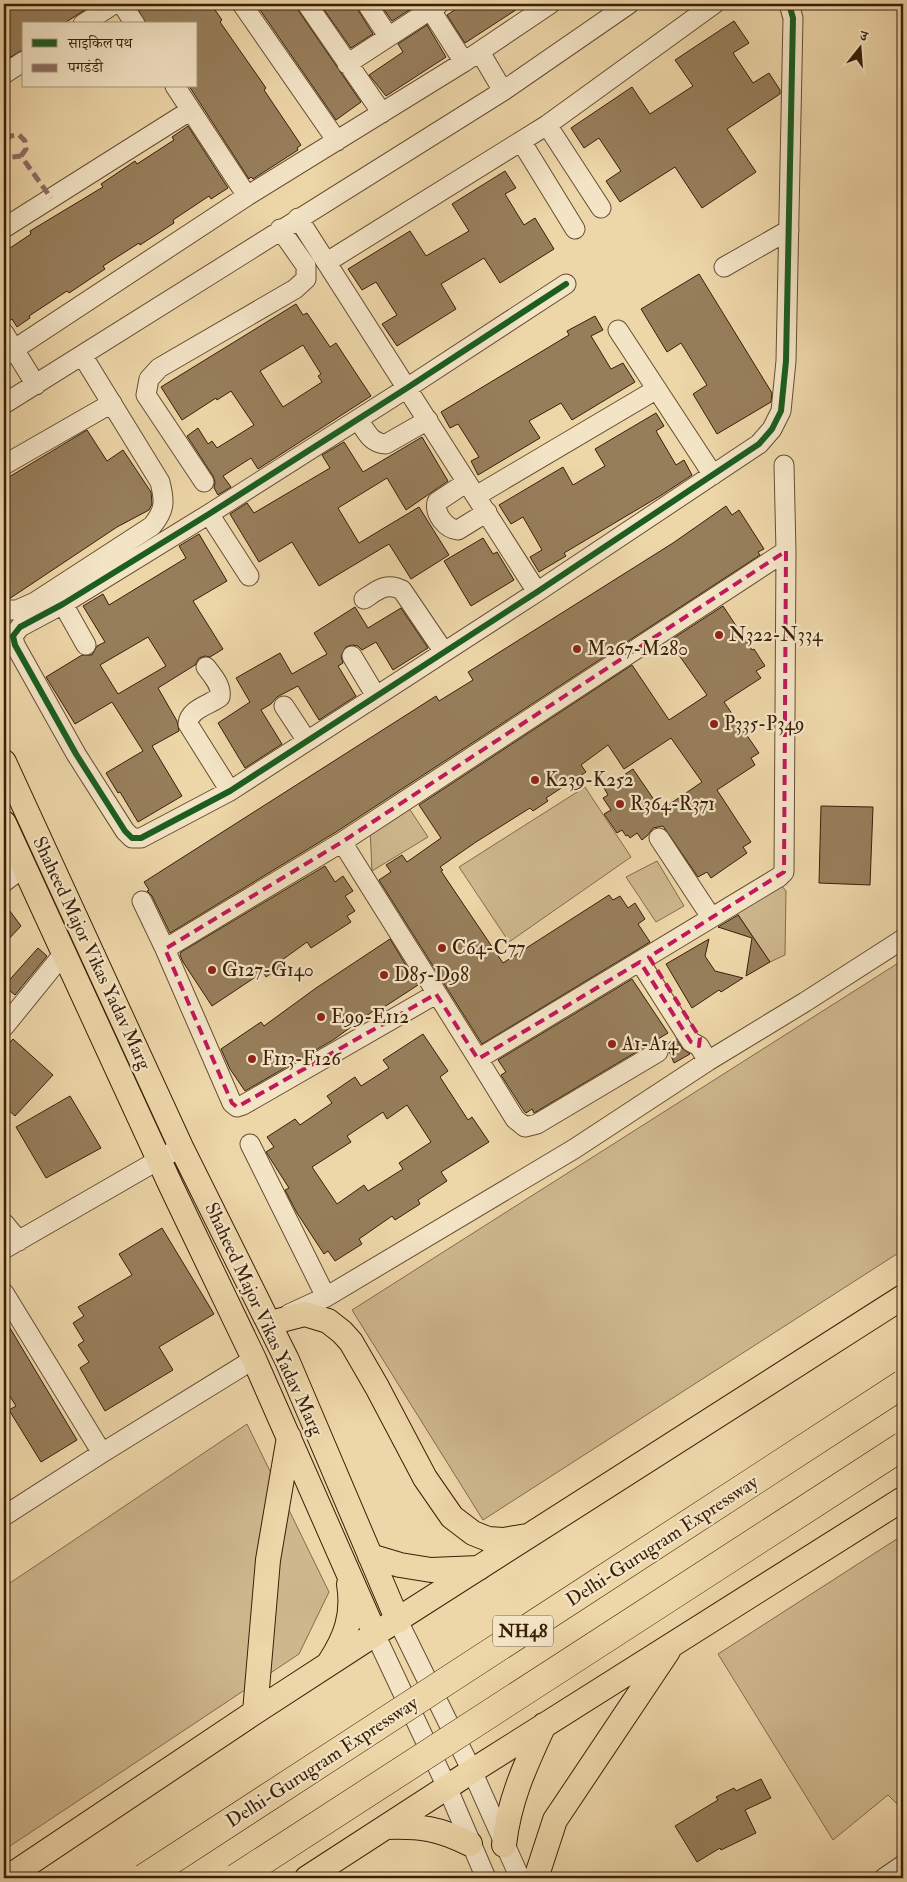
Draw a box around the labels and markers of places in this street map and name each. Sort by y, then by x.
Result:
place label: N322-N334 [729,623,823,647]
marker: N322-N334 [713,629,725,641]
place label: M267-M280 [587,637,688,661]
marker: M267-M280 [571,643,583,655]
place label: P335-P349 [724,712,804,736]
marker: P335-P349 [708,718,720,730]
place label: K239-K252 [545,768,634,792]
marker: K239-K252 [529,774,541,786]
place label: R364-R371 [630,792,715,816]
marker: R364-R371 [614,798,626,810]
place label: C64-C77 [452,936,525,960]
marker: C64-C77 [436,942,448,954]
place label: G127-G140 [222,958,314,982]
place label: D85-D98 [394,963,469,987]
marker: G127-G140 [206,964,218,976]
marker: D85-D98 [378,969,390,981]
place label: E99-E112 [331,1005,409,1029]
marker: E99-E112 [315,1011,327,1023]
place label: A1-A14 [621,1032,679,1056]
marker: A1-A14 [606,1038,618,1050]
place label: F113-F126 [262,1047,342,1071]
marker: F113-F126 [246,1053,258,1065]

